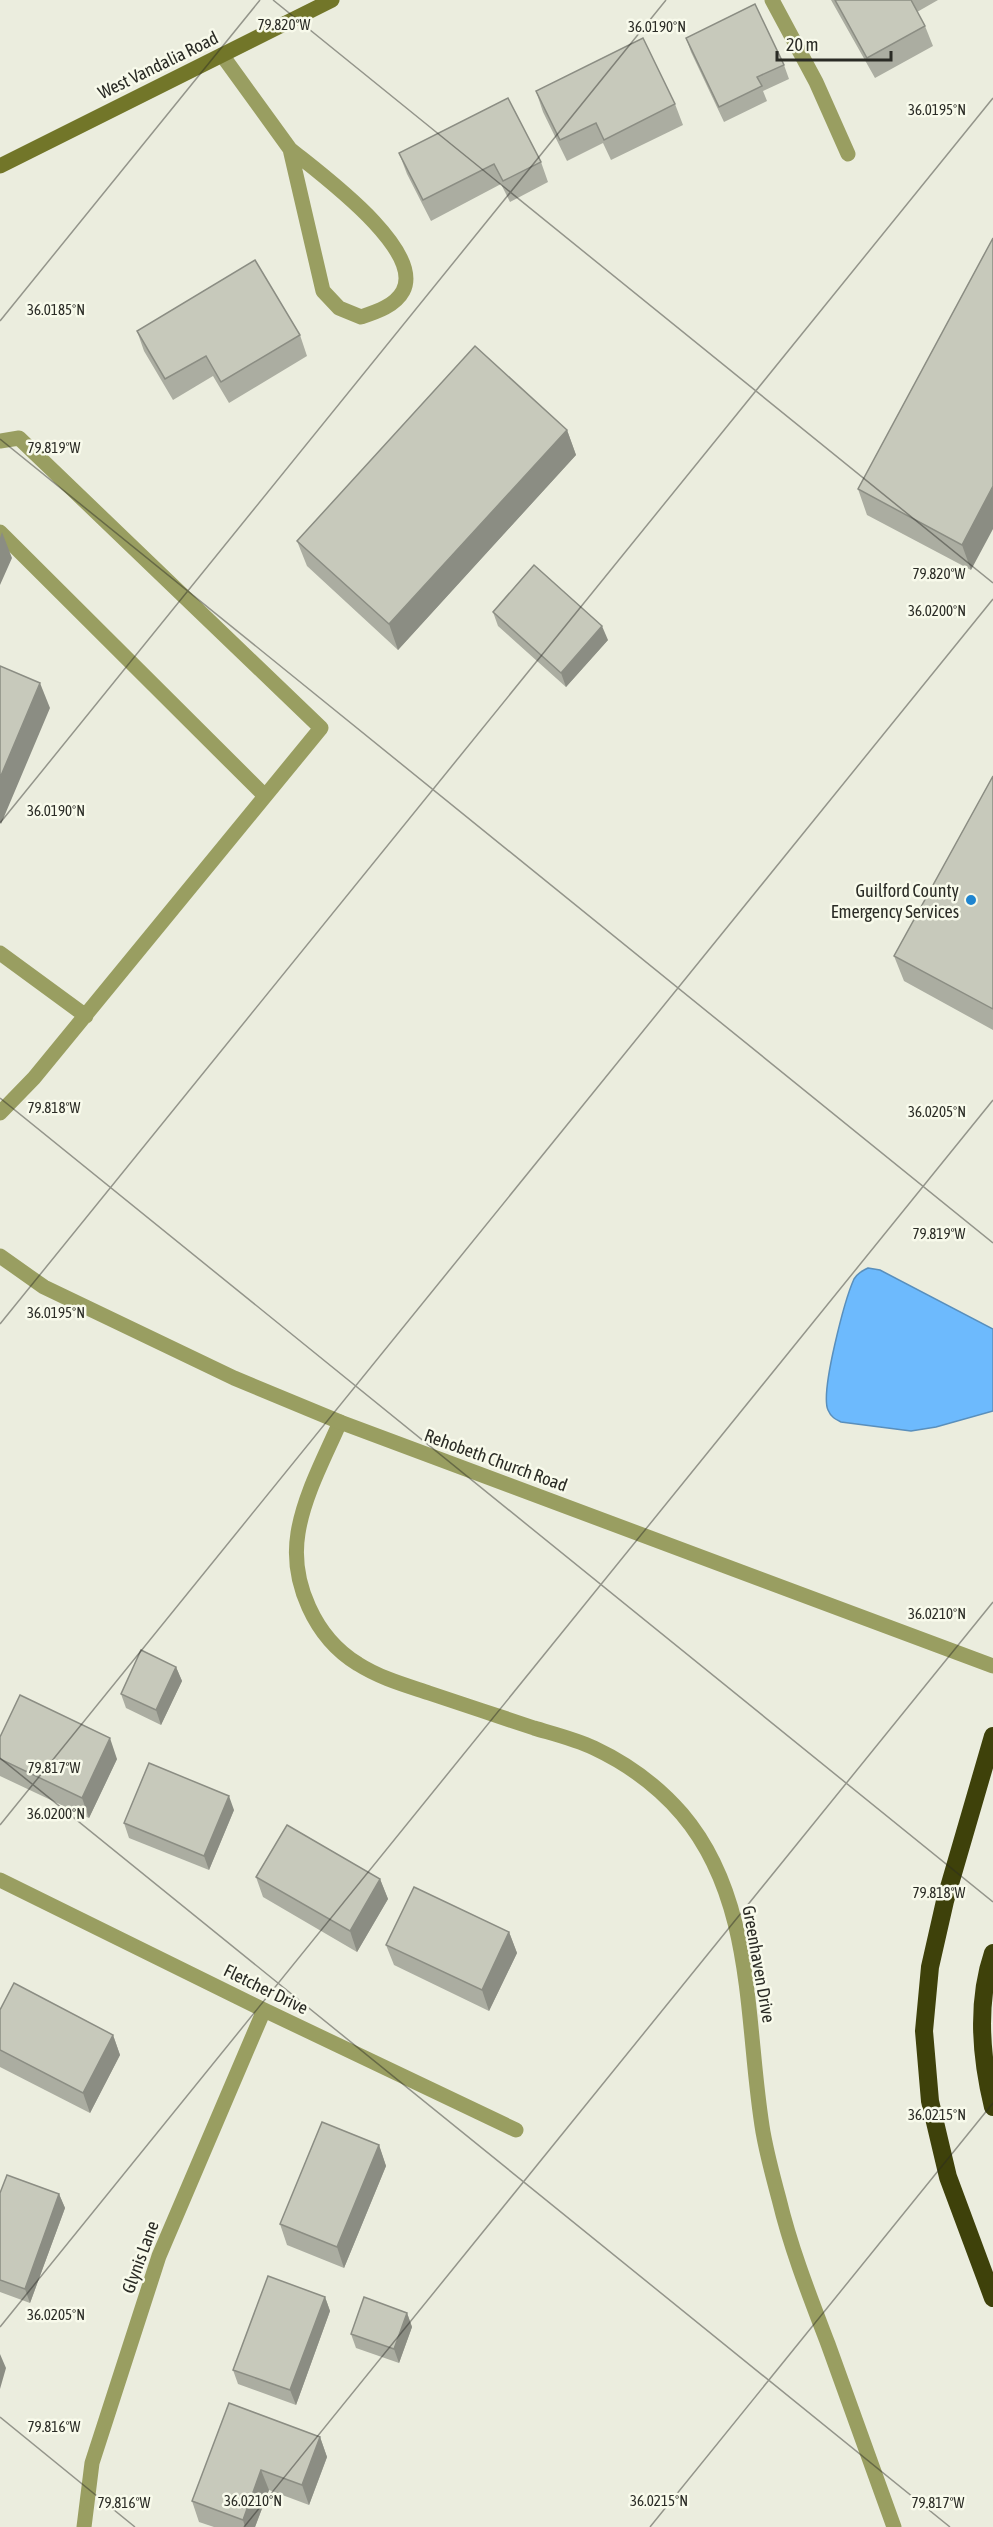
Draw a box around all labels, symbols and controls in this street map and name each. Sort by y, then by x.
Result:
text: 79.820°W [258,16,311,33]
text: 36.0190°N [628,18,686,35]
scale bar [777,24,891,62]
street label: West Vandalia Road [94,27,222,103]
text: 20 m [786,34,818,55]
text: 36.0195°N [908,101,966,118]
text: 36.0185°N [27,301,85,318]
text: 79.819°W [28,439,81,456]
text: 79.820°W [913,565,966,582]
text: 36.0200°N [908,602,966,619]
text: 36.0190°N [27,802,85,819]
place label: Guilford County Emergency Services [831,880,959,922]
marker: Guilford County Emergency Services [964,893,978,907]
text: 79.818°W [28,1099,81,1116]
text: 36.0205°N [908,1103,966,1120]
text: 79.819°W [913,1225,966,1242]
text: 36.0195°N [27,1304,85,1321]
street label: Rehobeth Church Road [422,1424,570,1496]
text: 36.0210°N [908,1605,966,1622]
text: 79.817°W [28,1759,81,1776]
text: 36.0200°N [27,1805,85,1822]
text: 79.818°W [913,1884,966,1901]
street label: Greenhaven Drive [738,1904,780,2024]
street label: Fletcher Drive [220,1960,312,2018]
text: 36.0215°N [908,2106,966,2123]
street label: Glynis Lane [117,2218,163,2296]
text: 36.0205°N [27,2306,85,2323]
text: 79.816°W [28,2418,81,2435]
text: 36.0210°N [224,2492,282,2509]
text: 36.0215°N [630,2492,688,2509]
text: 79.816°W [98,2494,151,2511]
text: 79.817°W [912,2494,965,2511]

